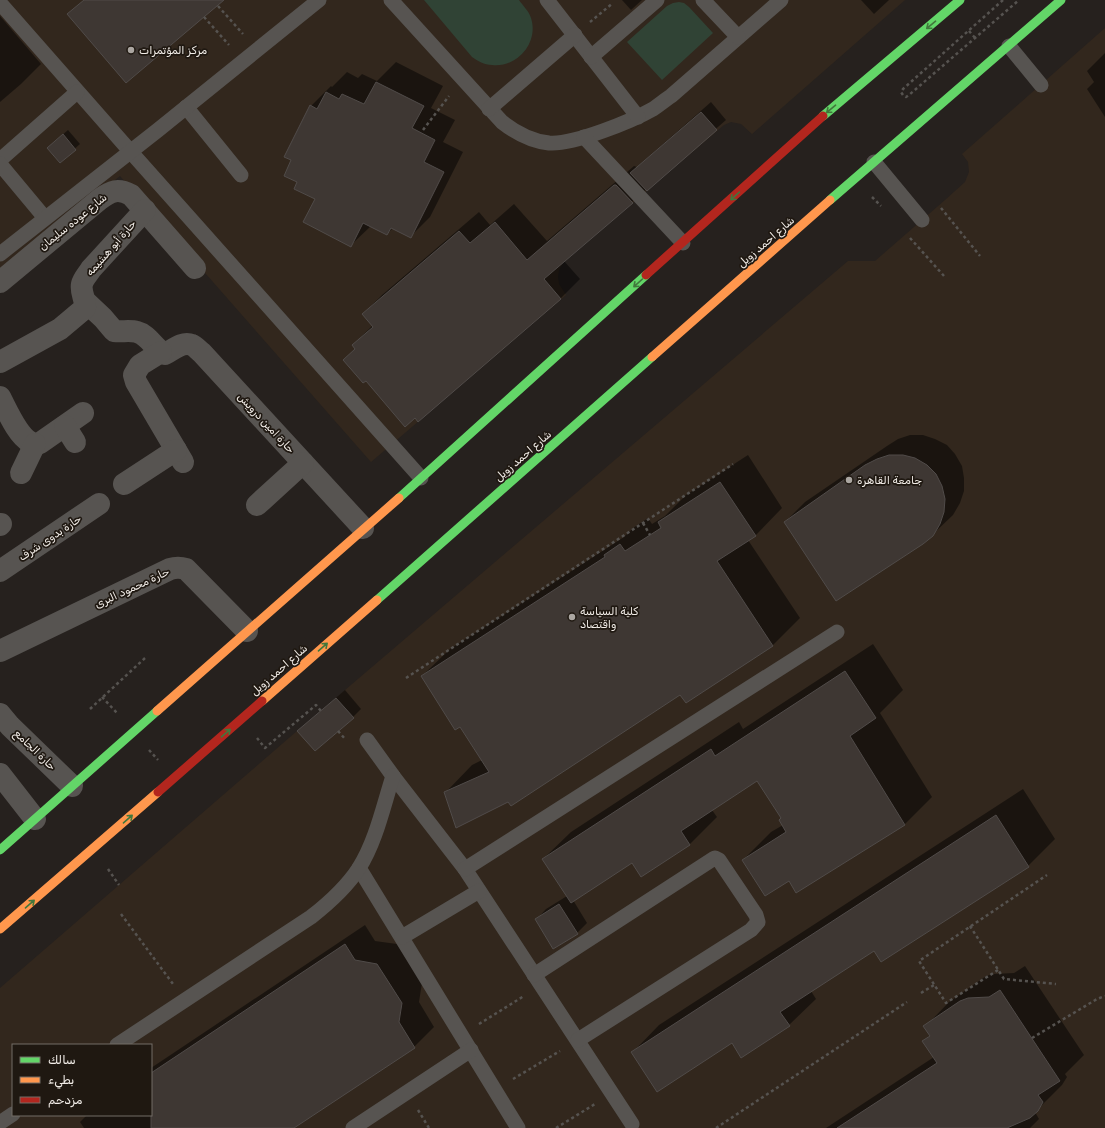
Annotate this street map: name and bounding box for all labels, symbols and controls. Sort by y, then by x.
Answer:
one-way arrow [925,21,936,30]
place label: مركز المؤتمرات [139,44,207,58]
marker: مركز المؤتمرات [126,45,136,55]
one-way arrow [826,104,836,113]
street label: شارع عوده سليمان [36,191,111,255]
one-way arrow [730,191,740,200]
street label: شارع احمد زويل [735,214,798,272]
street label: حارة أبو هشيمه [83,217,140,279]
one-way arrow [633,278,643,288]
street label: حارة امين درويش [234,390,297,457]
street label: شارع احمد زويل [492,428,555,486]
place label: جامعة القاهرة [857,474,922,487]
marker: جامعة القاهرة [844,475,854,485]
street label: حارة بدوى شرف [16,512,85,565]
street label: حارة محمود البرى [93,565,172,612]
place label: كلية السياسة واقتصاد [580,605,638,632]
marker: كلية السياسة واقتصاد [567,612,577,622]
street label: شارع احمد زويل [248,642,311,700]
one-way arrow [318,643,328,652]
street label: حارة الجامع [10,727,59,775]
one-way arrow [220,729,231,738]
one-way arrow [123,814,133,824]
one-way arrow [24,899,35,908]
legend [12,1044,152,1116]
text: سالك [48,1053,76,1067]
text: بطيء [48,1073,74,1089]
text: مزدحم [48,1093,83,1108]

